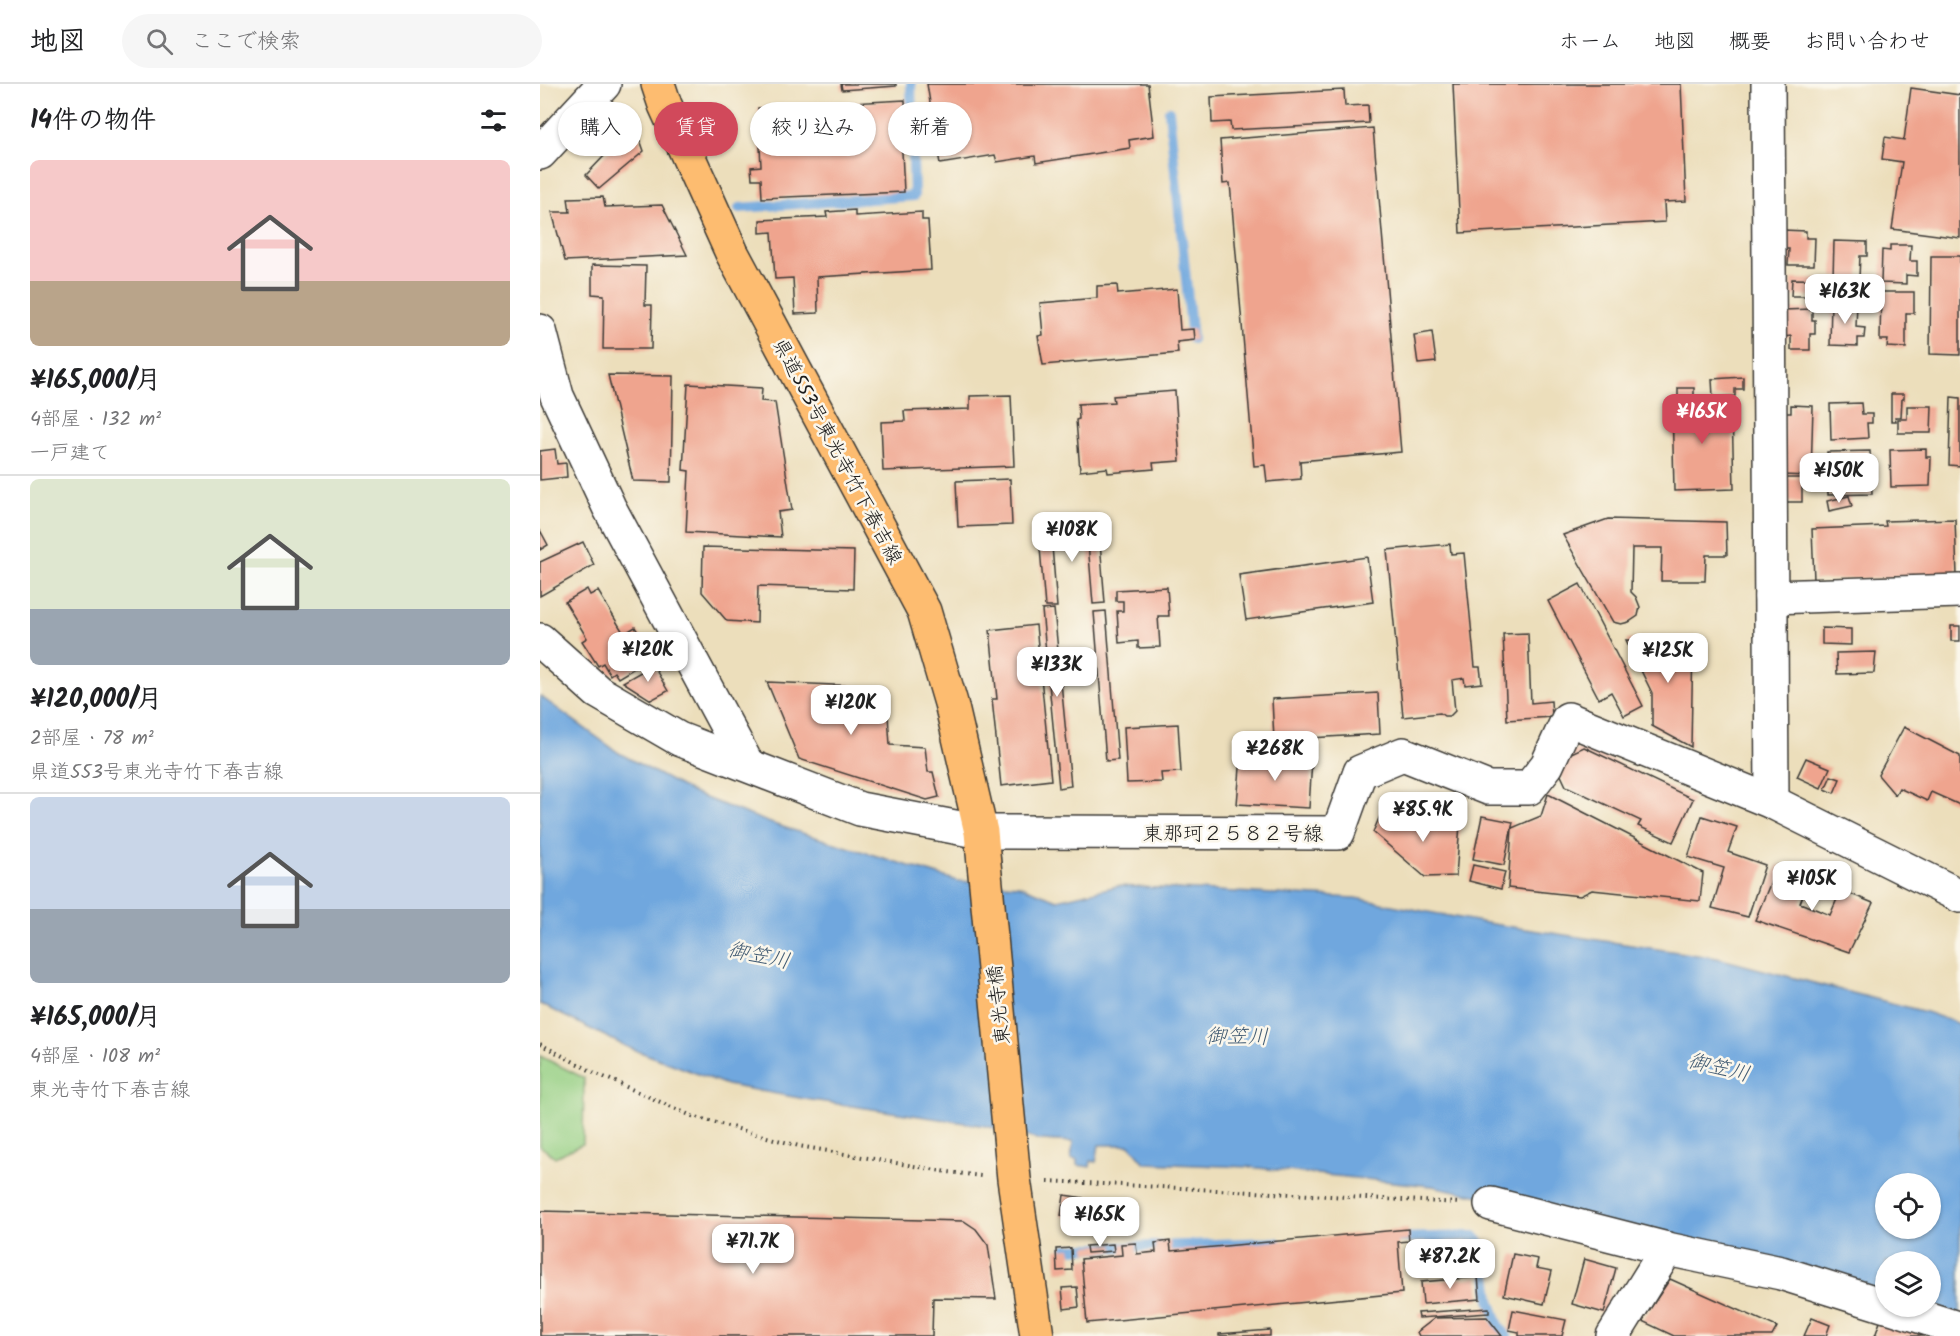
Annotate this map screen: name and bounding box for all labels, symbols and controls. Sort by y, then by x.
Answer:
search box [122,14,542,68]
text: 地図 [30,20,86,65]
icon: search [143,25,176,58]
text: ここで検索 [191,25,301,60]
text: ホーム [1559,26,1621,59]
text: 地図 [1654,26,1696,59]
text: 概要 [1729,26,1771,59]
text: お問い合わせ [1804,26,1930,59]
text: 14件の物件 [30,100,156,142]
chip: 購入 [558,102,642,156]
chip: 賃貸 [654,102,738,156]
chip: 絞り込み [750,102,876,156]
chip: 新着 [888,102,972,156]
icon: filters [477,104,510,137]
icon: home [216,199,324,307]
pin: ¥163K [1803,274,1887,325]
text: ¥163K [1819,277,1871,309]
street label: 県道553号東光寺竹下春吉線 [763,333,910,571]
text: ¥165,000/月 [30,360,161,402]
pin: ¥165K [1660,394,1744,445]
text: ¥165K [1676,397,1728,429]
text: 4部屋 · 132 m² [30,404,161,436]
text: 一戸建て [30,438,110,470]
pin: ¥150K [1797,453,1881,504]
text: ¥150K [1814,456,1864,488]
pin: ¥108K [1030,512,1114,563]
text: ¥108K [1046,515,1098,547]
icon: home [216,518,324,626]
pin: ¥120K [606,632,690,683]
pin: ¥125K [1626,633,1710,684]
text: ¥120K [622,635,674,667]
text: ¥125K [1642,636,1694,668]
pin: ¥133K [1015,647,1099,698]
text: ¥133K [1031,650,1083,682]
text: ¥120,000/月 [30,679,163,721]
pin: ¥120K [809,685,893,736]
text: ¥120K [825,688,877,720]
text: 2部屋 · 78 m² [30,723,154,755]
pin: ¥268K [1233,731,1317,782]
text: ¥268K [1246,734,1304,766]
text: 県道553号東光寺竹下春吉線 [30,757,283,789]
pin: ¥85.9K [1374,792,1472,843]
text: ¥85.9K [1392,795,1454,827]
street label: 東那珂２５８２号線 [1143,819,1323,851]
icon: home [216,836,324,944]
pin: ¥105K [1770,861,1854,912]
text: ¥105K [1787,864,1837,896]
water label: 御笠川 [724,934,793,979]
street label: 東光寺橋 [980,963,1020,1046]
text: ¥165,000/月 [30,997,161,1039]
water label: 御笠川 [1205,1020,1269,1055]
text: 4部屋 · 108 m² [30,1041,160,1073]
water label: 御笠川 [1684,1045,1753,1092]
text: 東光寺竹下春吉線 [30,1075,190,1107]
map controls [1875,1173,1941,1317]
button: locate [1875,1173,1941,1239]
pin: ¥165K [1058,1197,1142,1248]
text: ¥165K [1074,1200,1126,1232]
pin: ¥71.7K [704,1224,802,1275]
text: ¥71.7K [726,1227,780,1259]
pin: ¥87.2K [1401,1239,1499,1290]
text: ¥87.2K [1419,1242,1481,1274]
button: layers [1875,1251,1941,1317]

